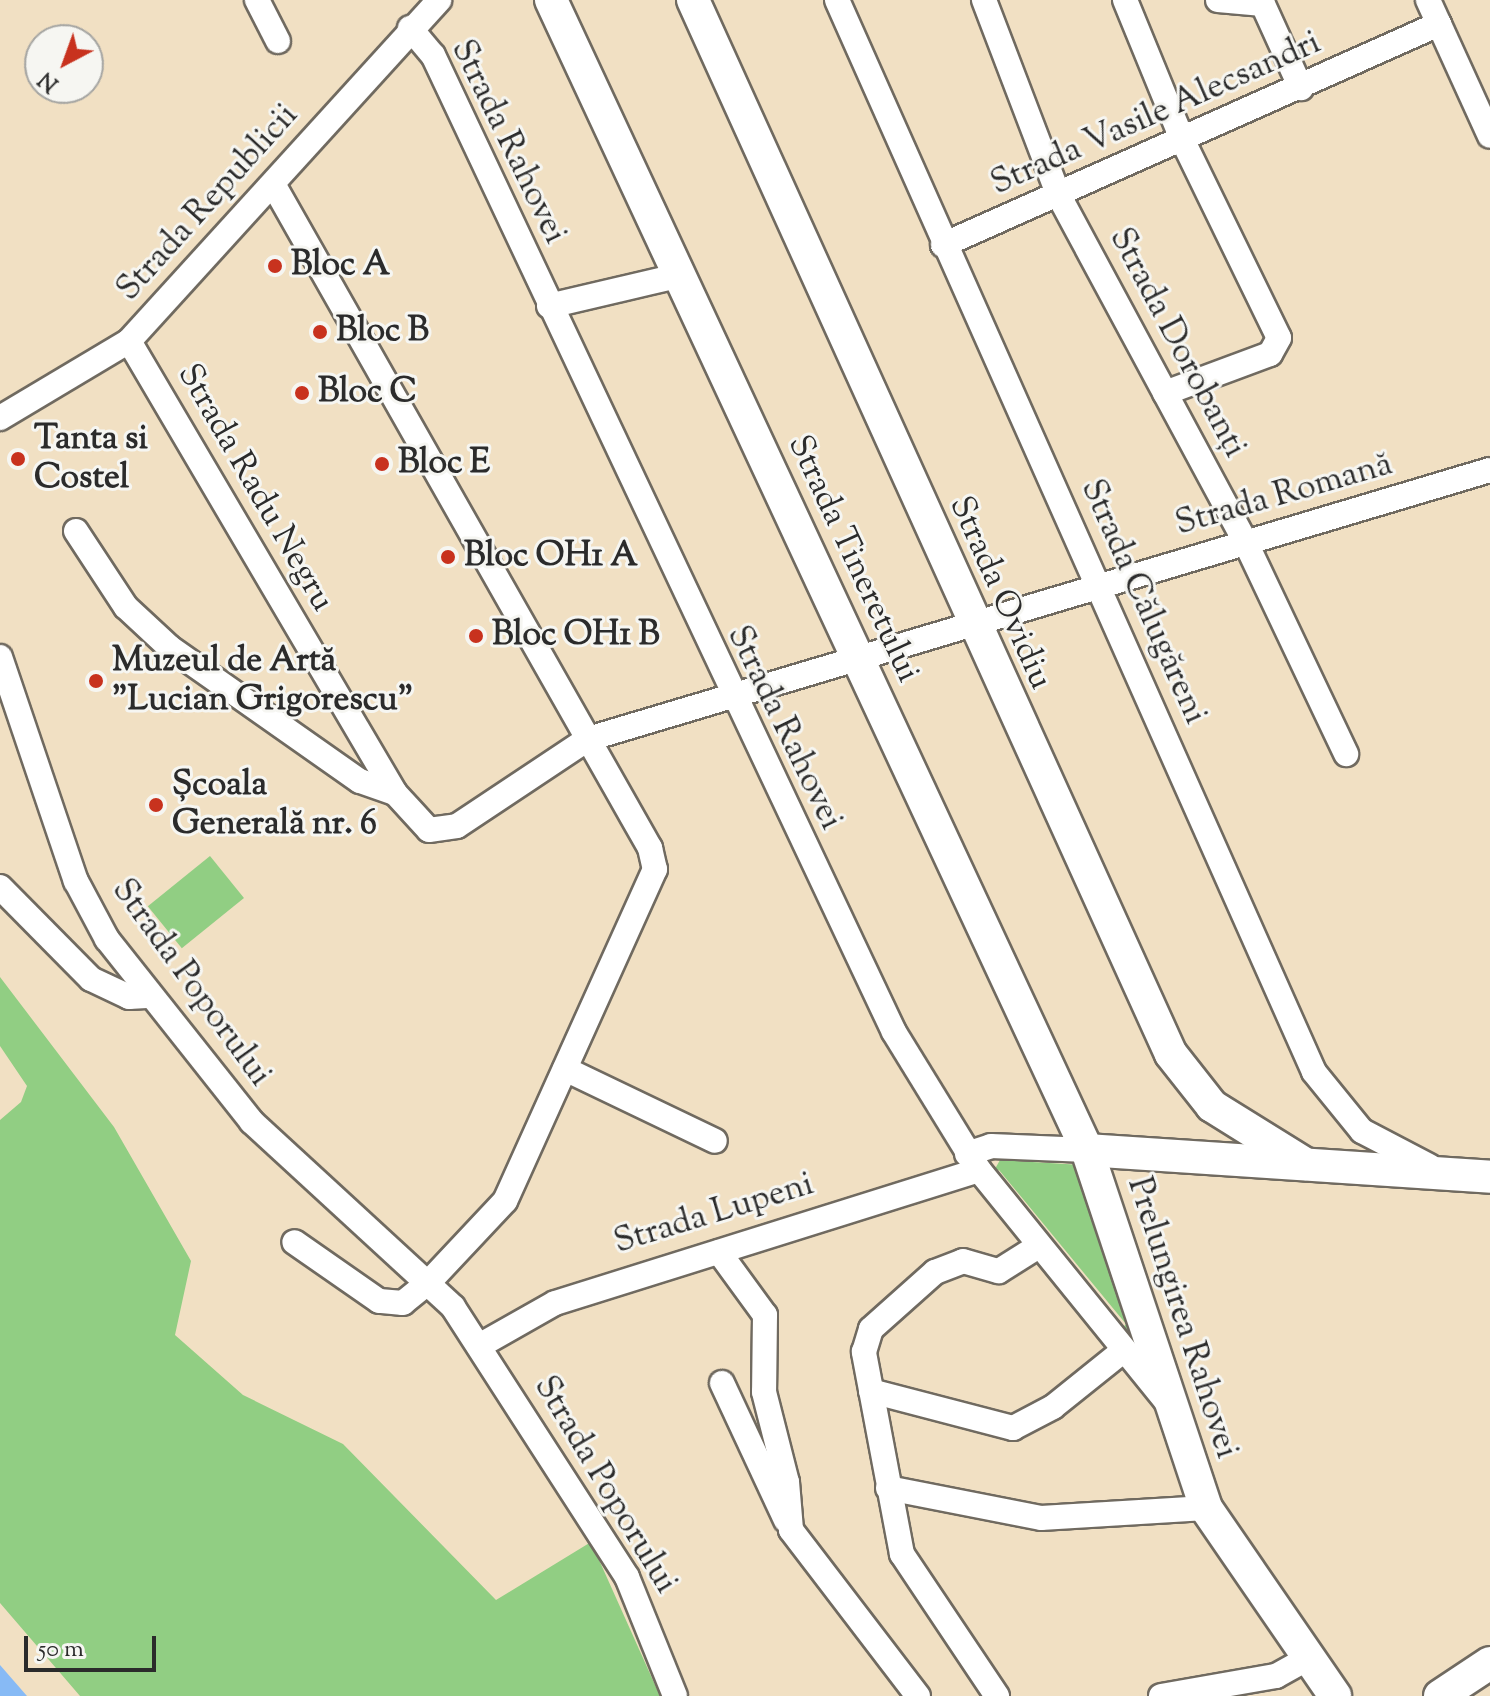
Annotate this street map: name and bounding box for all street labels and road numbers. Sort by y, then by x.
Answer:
street label: Strada Vasile Alecsandri [985,23,1327,205]
street label: Strada Rahovei [441,33,575,251]
street label: Strada Republicii [109,96,307,310]
street label: Strada Dorobanți [1099,221,1255,465]
street label: Strada Radu Negru [168,357,342,619]
street label: Strada Tineretului [778,429,928,689]
street label: Strada Romană [1171,445,1397,545]
street label: Strada Călugăreni [1071,473,1215,731]
street label: Strada Ovidiu [939,490,1061,696]
street label: Strada Rahovei [717,619,851,837]
street label: Strada Poporului [102,871,280,1095]
street label: Strada Lupeni [609,1164,819,1264]
street label: Prelungirea Rahovei [1117,1172,1247,1464]
street label: Strada Poporului [524,1369,686,1601]

